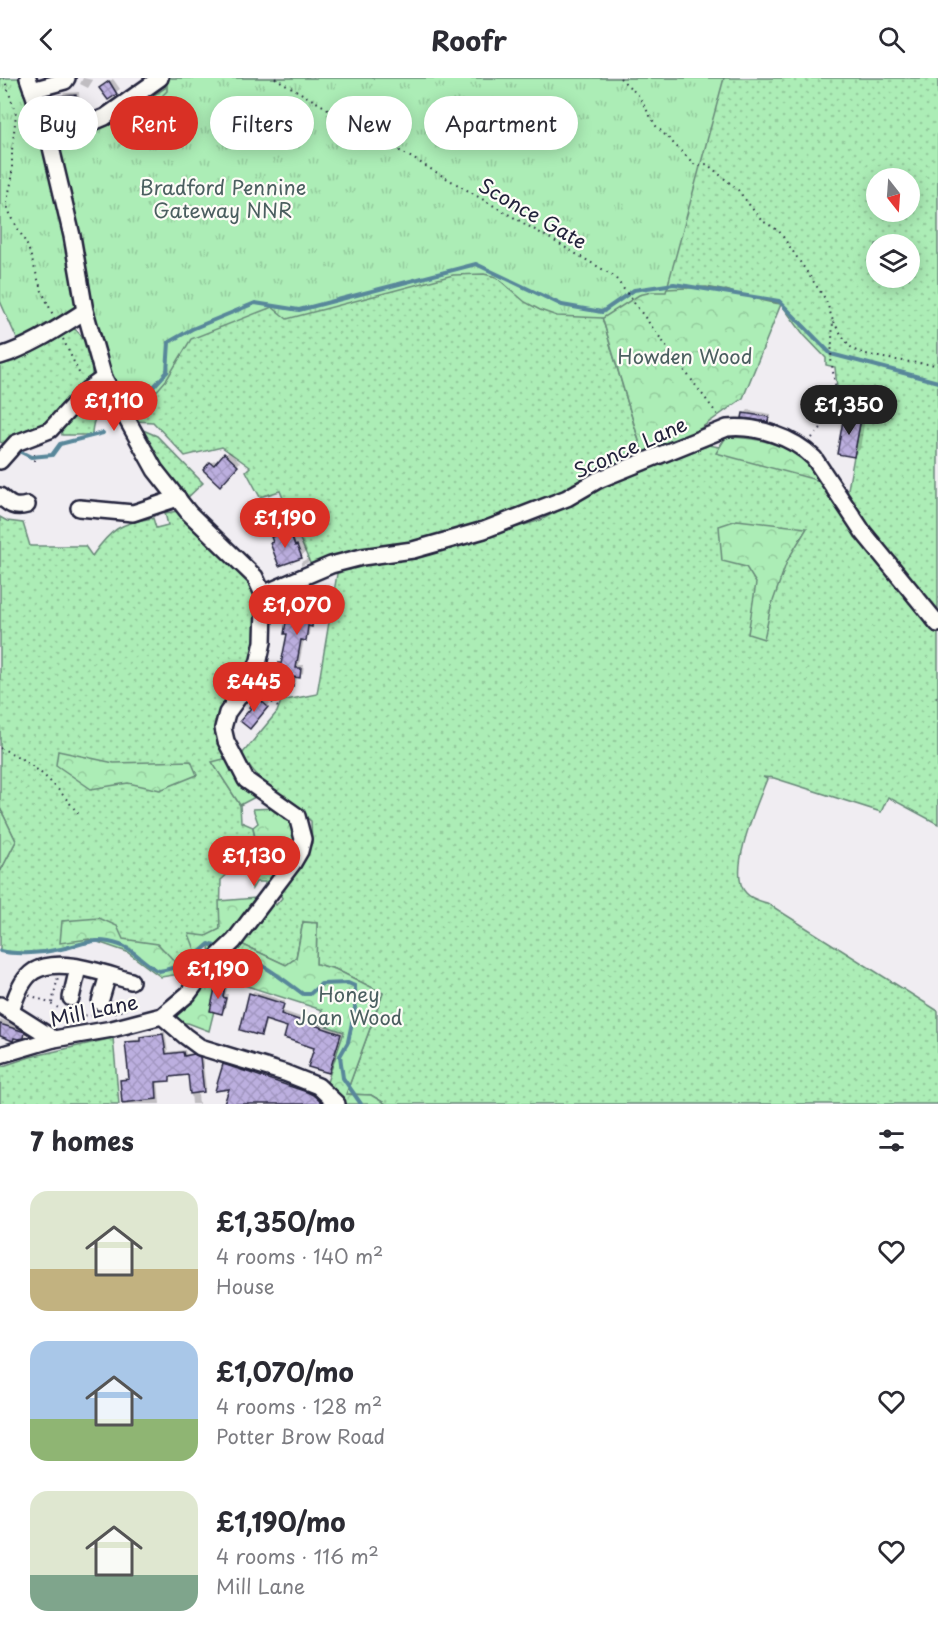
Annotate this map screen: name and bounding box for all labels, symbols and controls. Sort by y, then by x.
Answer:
text: Roofr [431,19,507,60]
icon: back [30,23,63,56]
icon: search [875,23,908,56]
chip: Buy [18,96,98,150]
chip: Rent [110,96,198,150]
chip: Filters [210,96,314,150]
chip: New [326,96,412,150]
chip: Apartment [424,96,578,150]
north arrow [866,168,920,222]
map controls [866,168,920,288]
street label: Sconce Gate [473,170,593,256]
park label: Bradford Pennine Gateway NNR [140,172,306,225]
button: layers [866,234,920,288]
park label: Howden Wood [618,341,752,371]
pin: £1,110 [65,381,163,432]
text: £1,110 [84,385,144,415]
pin: £1,350 [800,385,898,436]
text: £1,350 [814,389,884,419]
street label: Sconce Lane [568,409,692,485]
pin: £1,190 [236,498,334,549]
text: £1,190 [254,502,316,532]
pin: £1,070 [248,585,346,636]
text: £1,070 [263,589,331,619]
pin: £445 [218,662,290,713]
text: £445 [227,666,281,696]
pin: £1,130 [205,836,303,887]
text: £1,130 [222,840,286,870]
pin: £1,190 [169,949,267,1000]
text: £1,190 [187,953,249,983]
park label: Honey Joan Wood [295,979,403,1032]
street label: Mill Lane [47,986,141,1034]
text: 7 homes [30,1121,134,1160]
icon: filters [875,1124,908,1157]
text: £1,350/mo [216,1202,355,1241]
icon: home [78,1215,150,1287]
icon: heart [875,1235,908,1268]
text: 4 rooms · 140 m² [216,1241,383,1271]
text: House [216,1271,275,1301]
text: £1,070/mo [216,1352,354,1391]
icon: home [78,1365,150,1437]
icon: heart [875,1385,908,1418]
text: 4 rooms · 128 m² [216,1391,382,1421]
text: Potter Brow Road [216,1421,385,1451]
text: £1,190/mo [216,1502,346,1541]
icon: home [78,1515,150,1587]
icon: heart [875,1535,908,1568]
text: 4 rooms · 116 m² [216,1541,379,1571]
text: Mill Lane [216,1571,305,1601]

